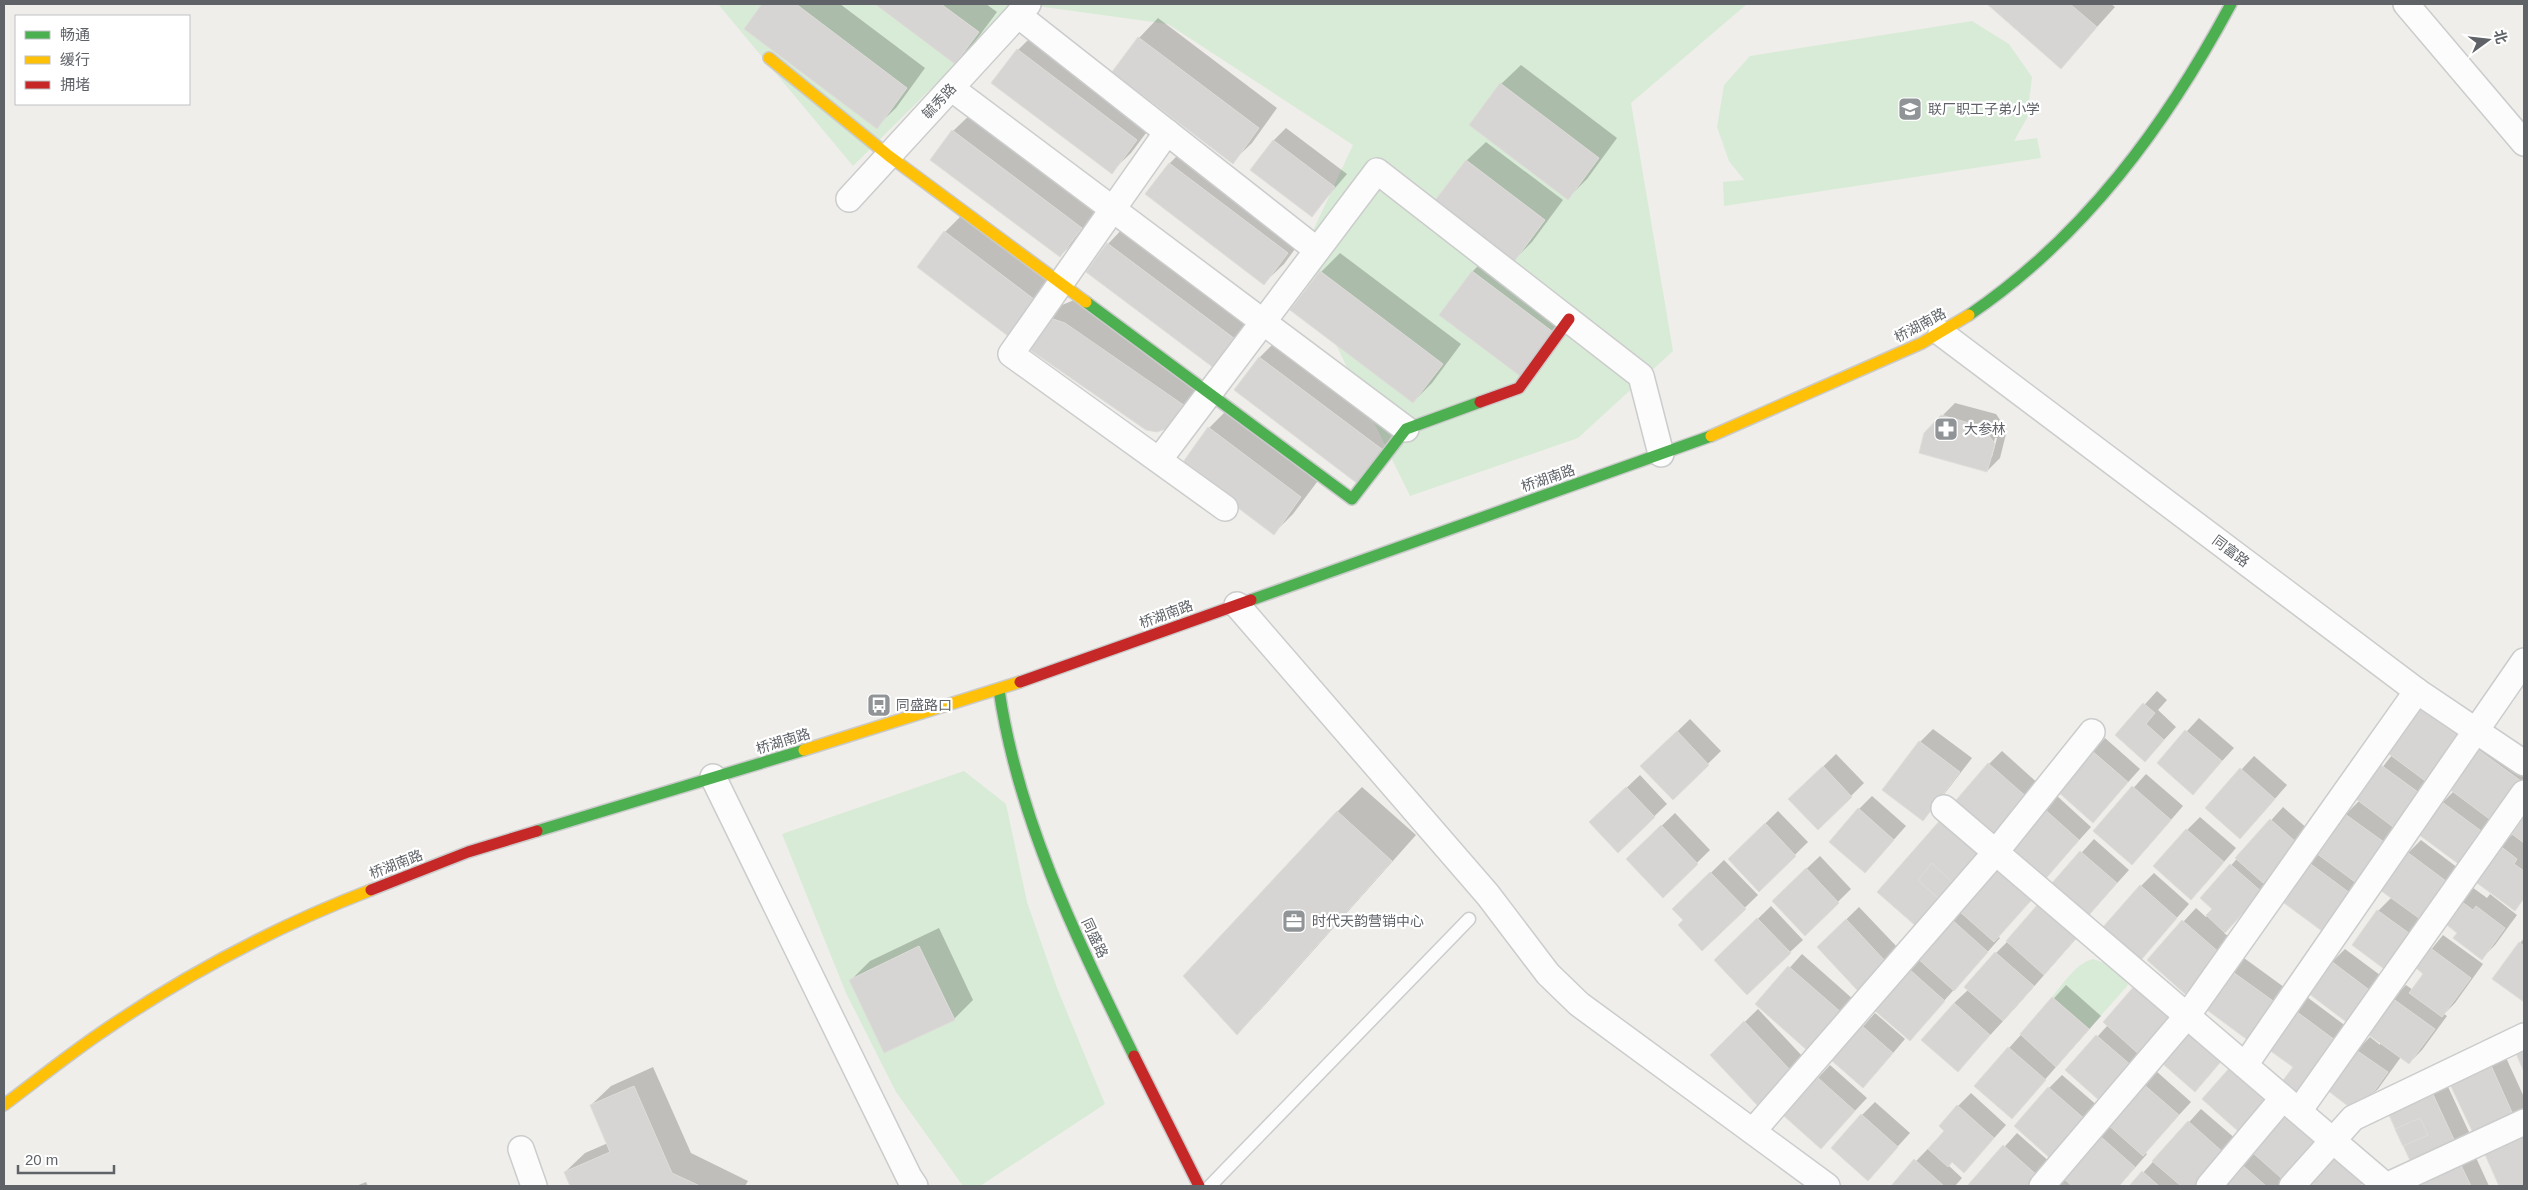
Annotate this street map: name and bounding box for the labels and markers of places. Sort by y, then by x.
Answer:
school or university icon: 联厂职工子弟小学 [1897,96,1923,122]
place label: 联厂职工子弟小学 [1928,101,2040,117]
pharmacy icon: 大参林 [1933,416,1959,442]
place label: 大参林 [1964,421,2006,437]
bus stop icon: 同盛路口 [866,692,892,718]
place label: 同盛路口 [896,697,952,713]
office icon: 时代天韵营销中心 [1281,908,1307,934]
place label: 时代天韵营销中心 [1312,913,1424,929]

